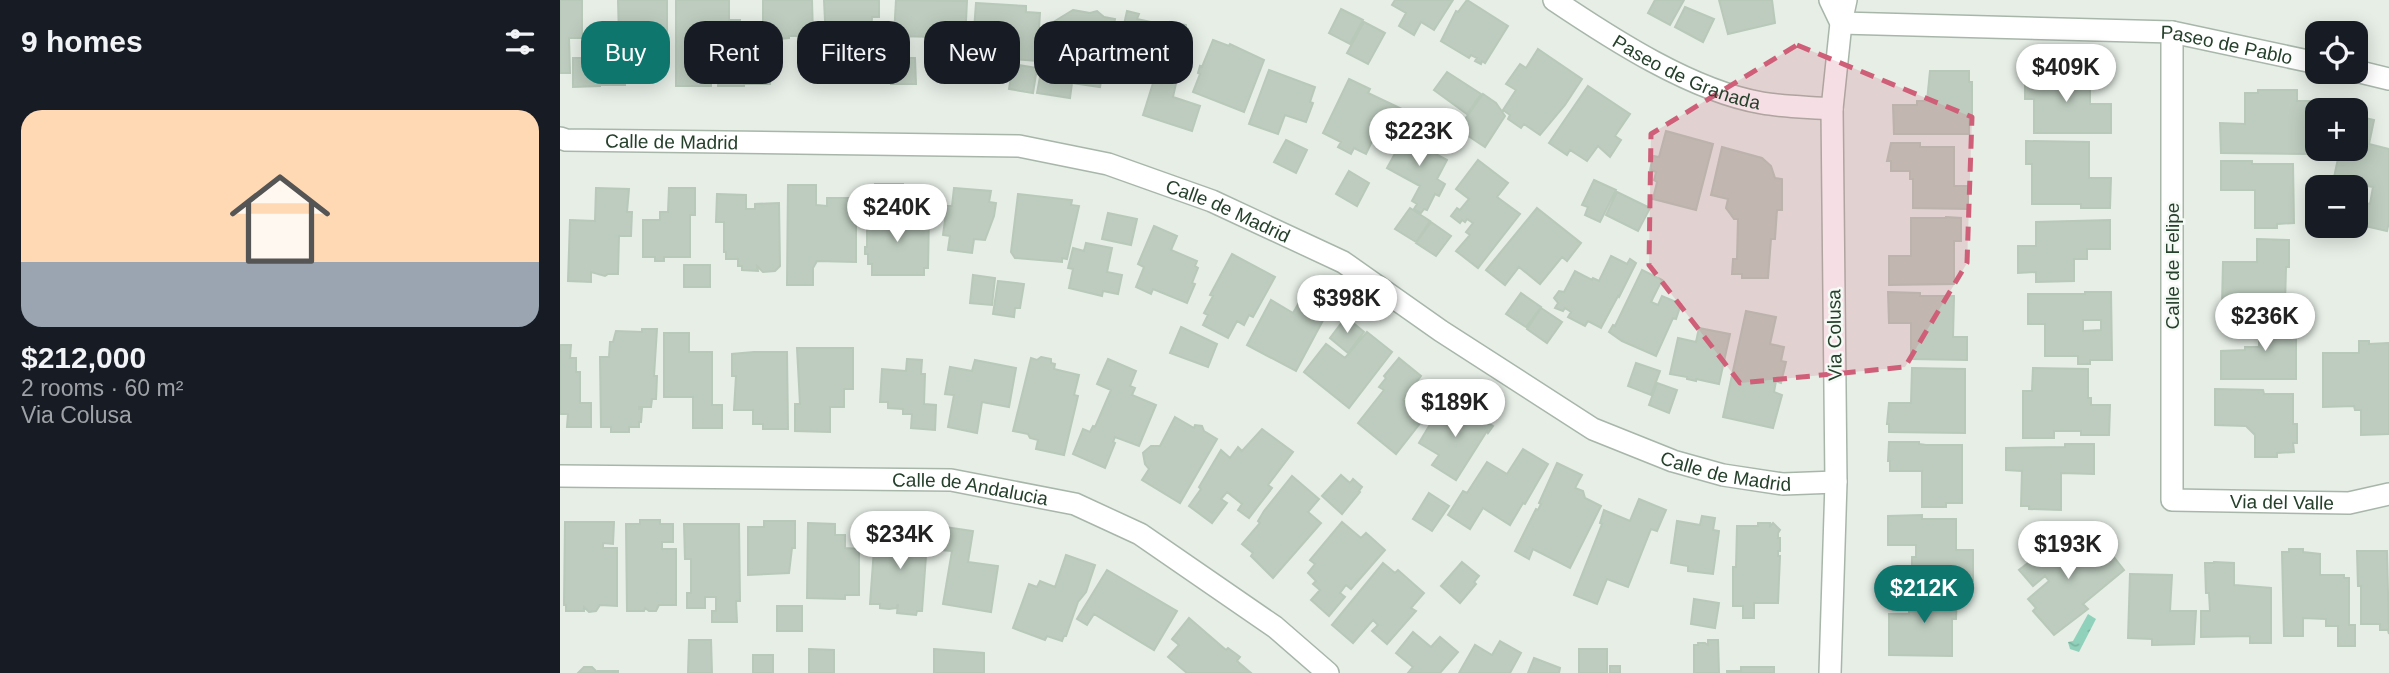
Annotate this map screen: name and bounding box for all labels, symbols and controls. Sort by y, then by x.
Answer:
chip: Buy [581,21,670,84]
chip: Rent [684,21,783,84]
chip: Filters [797,21,910,84]
chip: New [924,21,1020,84]
chip: Apartment [1034,21,1193,84]
map controls [2305,21,2368,238]
button: locate [2305,21,2368,84]
street label: Paseo de Pablo [2160,22,2294,68]
icon: filters [501,23,539,61]
text: 9 homes [21,25,143,58]
street label: Paseo de Granada [1609,31,1763,114]
pin: $409K [2017,44,2115,104]
text: $409K [2032,54,2100,80]
button: + [2305,98,2368,161]
pin: $223K [1370,108,1468,168]
text: $223K [1385,118,1453,144]
street label: Calle de Madrid [605,131,738,153]
icon: home [217,156,343,282]
street label: Calle de Madrid [1163,175,1293,247]
button: − [2305,175,2368,238]
pin: $240K [848,184,946,244]
text: $240K [863,194,931,220]
street label: Calle de Felipe [2162,203,2183,329]
pin: $398K [1298,276,1396,335]
text: $398K [1313,285,1381,311]
street label: Via Colusa [1823,289,1846,381]
pin: $236K [2216,294,2314,353]
text: $236K [2231,303,2299,329]
text: $212,000 [21,341,146,374]
text: 2 rooms · 60 m² [21,375,183,401]
pin: $189K [1406,380,1504,439]
text: $189K [1421,389,1489,415]
text: Via Colusa [21,402,132,428]
street label: Calle de Madrid [1657,447,1791,495]
street label: Calle de Andalucia [892,469,1050,510]
street label: Via del Valle [2230,491,2334,514]
pin: $234K [851,512,949,571]
text: $234K [866,521,934,547]
pin: $193K [2019,522,2117,581]
text: $193K [2034,531,2102,557]
pin: $212K [1875,566,1973,625]
text: $212K [1890,575,1958,601]

